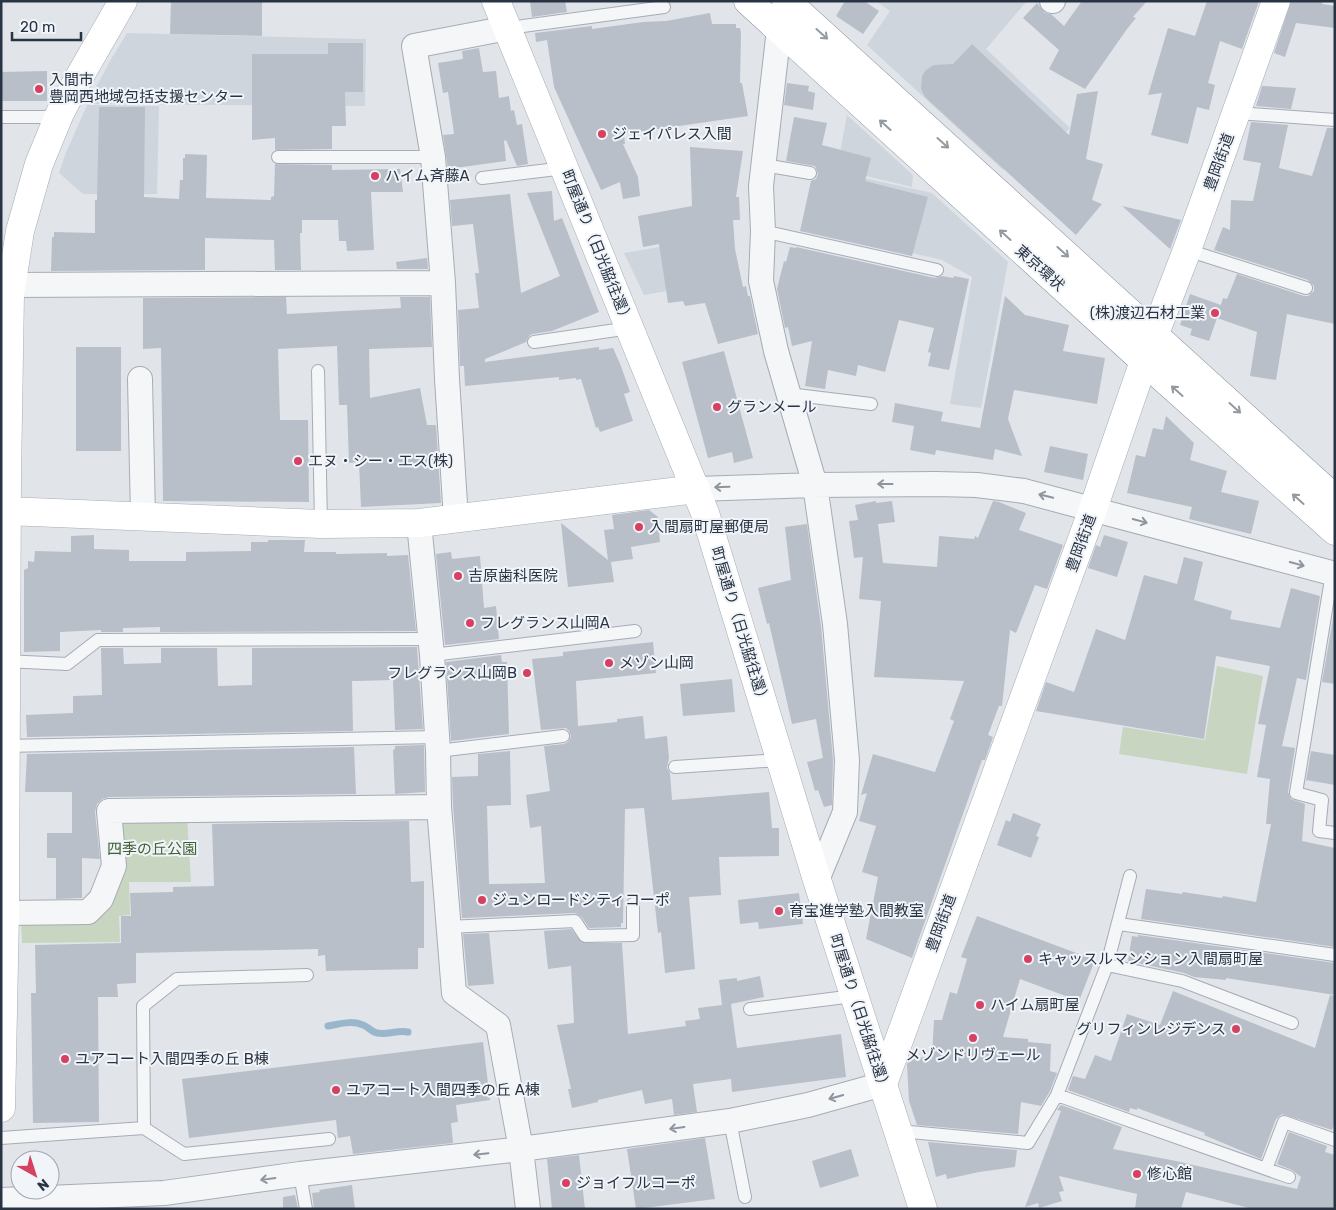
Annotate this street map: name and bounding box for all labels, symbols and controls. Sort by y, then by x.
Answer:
scale bar [12,10,81,42]
text: 20 m [20,18,55,36]
one-way arrow [816,28,829,40]
place label: 入間市 豊岡西地域包括支援センター [49,71,244,106]
marker: 入間市 豊岡西地域包括支援センター [33,83,45,95]
one-way arrow [878,119,891,131]
place label: ジェイパレス入間 [612,125,732,143]
marker: ジェイパレス入間 [596,128,608,140]
street label: 豊岡街道 [1200,131,1238,193]
one-way arrow [936,137,949,149]
place label: ハイム斉藤A [385,167,469,185]
street label: 町屋通り（日光脇往還） [558,167,636,327]
marker: ハイム斉藤A [369,170,381,182]
one-way arrow [998,229,1011,241]
street label: 東京環状 [1012,241,1068,295]
one-way arrow [1057,246,1070,258]
place label: (株)渡辺石材工業 [1090,304,1205,322]
marker: (株)渡辺石材工業 [1209,307,1221,319]
one-way arrow [1170,385,1183,397]
place label: グランメール [727,398,817,416]
marker: グランメール [711,401,723,413]
one-way arrow [1229,402,1242,414]
place label: エヌ・シー・エス(株) [308,452,453,470]
marker: エヌ・シー・エス(株) [292,455,304,467]
one-way arrow [877,480,893,489]
one-way arrow [714,483,730,492]
one-way arrow [1038,491,1054,501]
one-way arrow [1292,493,1305,505]
street label: 豊岡街道 [1062,512,1100,574]
one-way arrow [1132,517,1148,527]
place label: 入間扇町屋郵便局 [649,518,769,536]
marker: 入間扇町屋郵便局 [633,521,645,533]
street label: 町屋通り（日光脇往還） [707,544,773,708]
one-way arrow [1289,560,1305,569]
place label: 吉原歯科医院 [468,567,558,585]
marker: 吉原歯科医院 [452,570,464,582]
place label: フレグランス山岡A [480,614,610,632]
marker: フレグランス山岡A [464,617,476,629]
place label: メゾン山岡 [619,654,694,672]
marker: メゾン山岡 [603,657,615,669]
place label: フレグランス山岡B [387,664,517,682]
marker: フレグランス山岡B [521,667,533,679]
park label: 四季の丘公園 [107,840,197,858]
place label: ジュンロードシティコーポ [492,891,670,909]
street label: 豊岡街道 [922,892,960,954]
marker: ジュンロードシティコーポ [476,894,488,906]
place label: 育宝進学塾入間教室 [789,902,924,920]
marker: 育宝進学塾入間教室 [773,905,785,917]
street label: 町屋通り（日光脇往還） [826,932,894,1094]
place label: キャッスルマンション入間扇町屋 [1038,950,1263,968]
marker: キャッスルマンション入間扇町屋 [1022,953,1034,965]
place label: ハイム扇町屋 [990,996,1079,1014]
marker: ハイム扇町屋 [974,999,986,1011]
place label: グリフィンレジデンス [1077,1020,1226,1038]
marker: グリフィンレジデンス [1230,1023,1242,1035]
marker: メゾンドリヴェール [967,1032,979,1044]
place label: メゾンドリヴェール [905,1046,1041,1064]
place label: ユアコート入間四季の丘 B棟 [75,1050,269,1068]
marker: ユアコート入間四季の丘 B棟 [59,1053,71,1065]
place label: ユアコート入間四季の丘 A棟 [346,1081,540,1099]
marker: ユアコート入間四季の丘 A棟 [330,1084,342,1096]
one-way arrow [829,1093,845,1103]
one-way arrow [669,1124,685,1134]
one-way arrow [474,1149,490,1159]
north arrow [10,1150,60,1200]
place label: 修心館 [1147,1165,1192,1183]
marker: 修心館 [1131,1168,1143,1180]
one-way arrow [260,1174,276,1184]
place label: ジョイフルコーポ [576,1174,696,1192]
text: N [34,1175,52,1194]
marker: ジョイフルコーポ [560,1177,572,1189]

